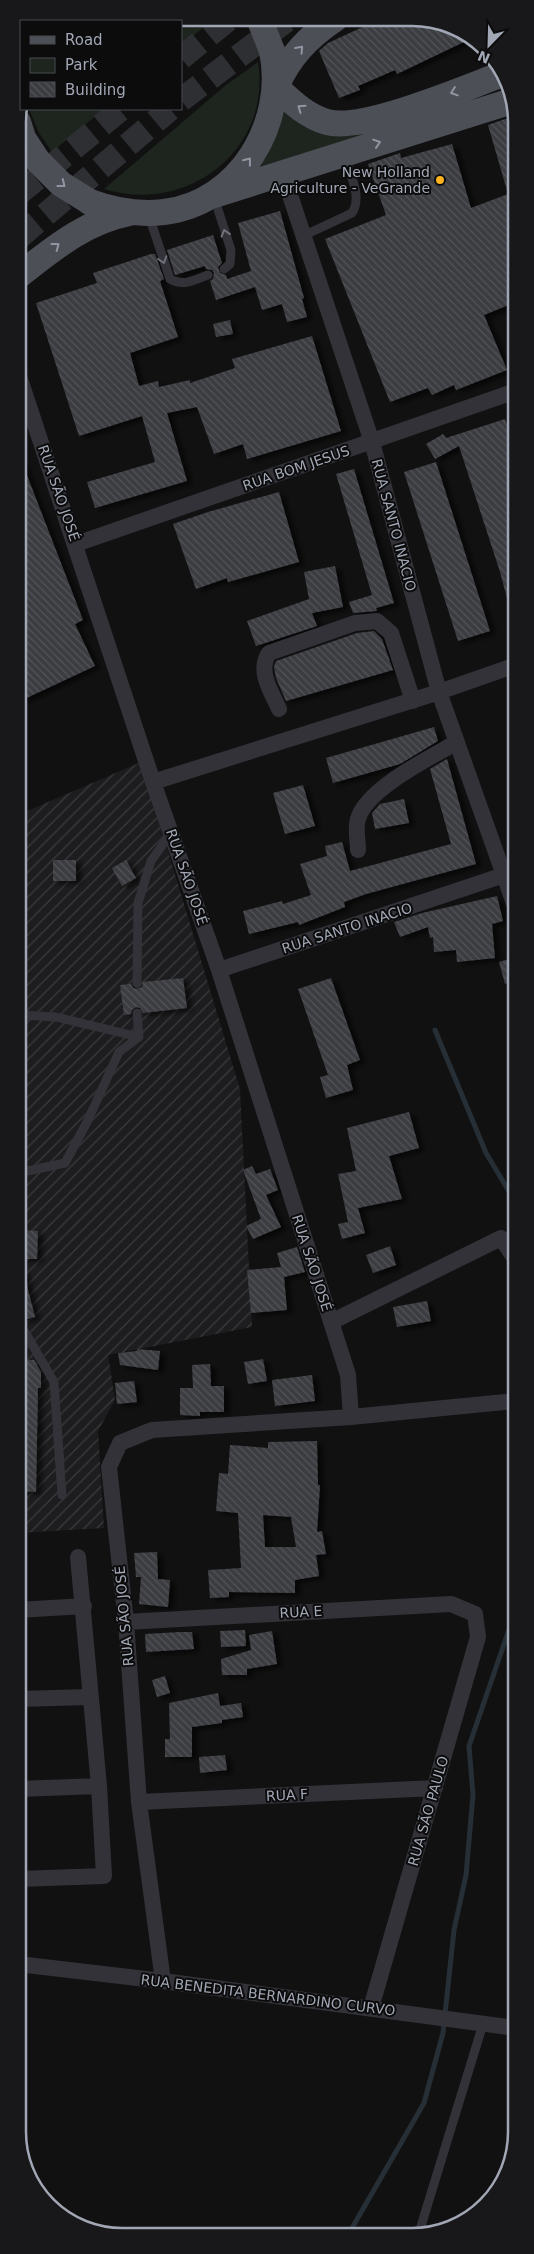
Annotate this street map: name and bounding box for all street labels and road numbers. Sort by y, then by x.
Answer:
street label: RUA BOM JESUS [240,442,352,494]
street label: RUA SÃO JOSÉ [35,443,83,543]
street label: RUA SANTO INACIO [369,457,419,593]
street label: RUA SÃO JOSÉ [163,827,211,927]
street label: RUA SANTO INACIO [280,899,414,957]
street label: RUA SÃO JOSÉ [289,1213,335,1313]
street label: RUA SÃO JOSÉ [112,1565,136,1667]
street label: RUA E [279,1603,323,1621]
street label: RUA SÃO PAULO [405,1754,451,1868]
street label: RUA F [266,1786,308,1804]
street label: RUA BENEDITA BERNARDINO CURVO [140,1971,396,2019]

